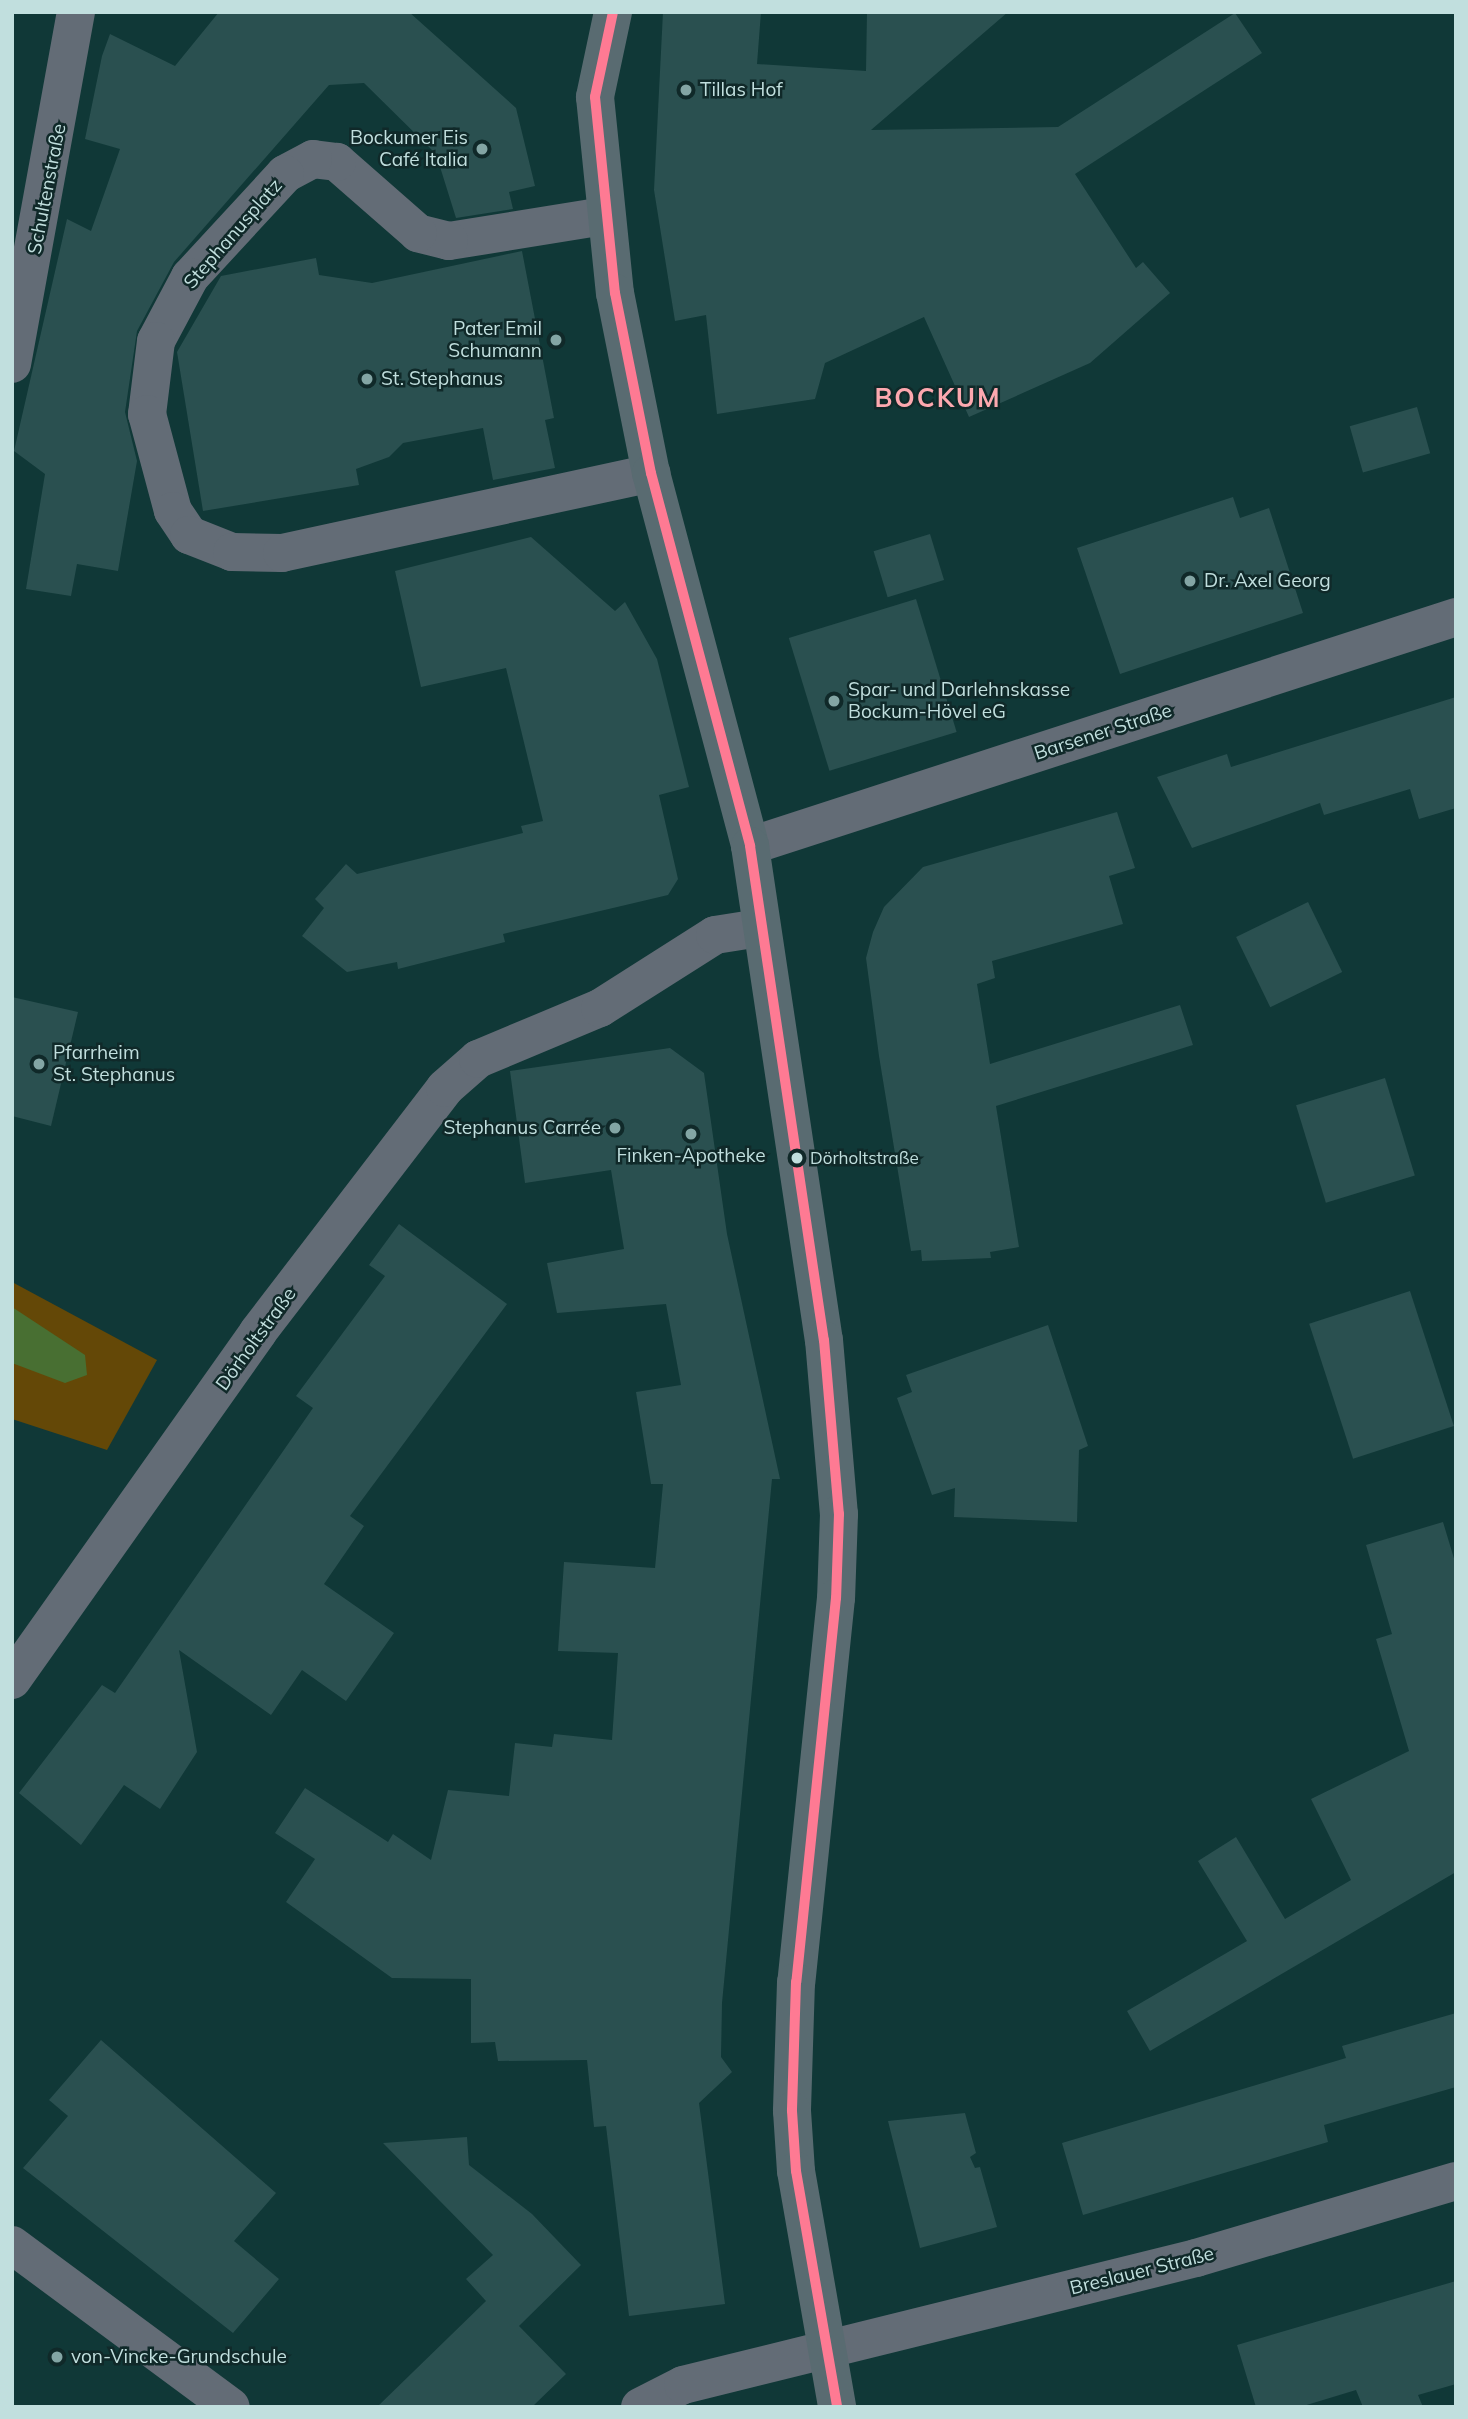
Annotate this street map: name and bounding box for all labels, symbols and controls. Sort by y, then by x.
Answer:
place label: Tillas Hof [700,79,783,101]
marker: Tillas Hof [678,82,694,98]
street label: Schultenstraße [23,122,71,256]
place label: Bockumer Eis Café Italia [350,127,468,171]
marker: Bockumer Eis Café Italia [474,141,490,157]
street label: Stephanusplatz [179,174,287,294]
place label: Pater Emil Schumann [448,318,542,362]
marker: Pater Emil Schumann [548,332,564,348]
place label: St. Stephanus [381,368,503,390]
marker: St. Stephanus [359,371,375,387]
district label: BOCKUM [875,382,1001,414]
place label: Dr. Axel Georg [1204,570,1331,592]
marker: Dr. Axel Georg [1182,573,1198,589]
place label: Spar- und Darlehnskasse Bockum-Hövel eG [848,679,1070,723]
marker: Spar- und Darlehnskasse Bockum-Hövel eG [826,693,842,709]
street label: Barsener Straße [1031,699,1175,765]
place label: Pfarrheim St. Stephanus [53,1042,175,1086]
marker: Pfarrheim St. Stephanus [31,1056,47,1072]
place label: Stephanus Carrée [443,1117,601,1139]
marker: Stephanus Carrée [607,1120,623,1136]
marker: Finken-Apotheke [683,1126,699,1142]
place label: Finken-Apotheke [616,1145,766,1167]
place label: Dörholtstraße [810,1148,919,1168]
marker: Dörholtstraße [790,1151,804,1165]
street label: Dörholtstraße [211,1283,301,1395]
street label: Breslauer Straße [1068,2242,1216,2300]
place label: von-Vincke-Grundschule [71,2346,287,2368]
marker: von-Vincke-Grundschule [49,2349,65,2365]

